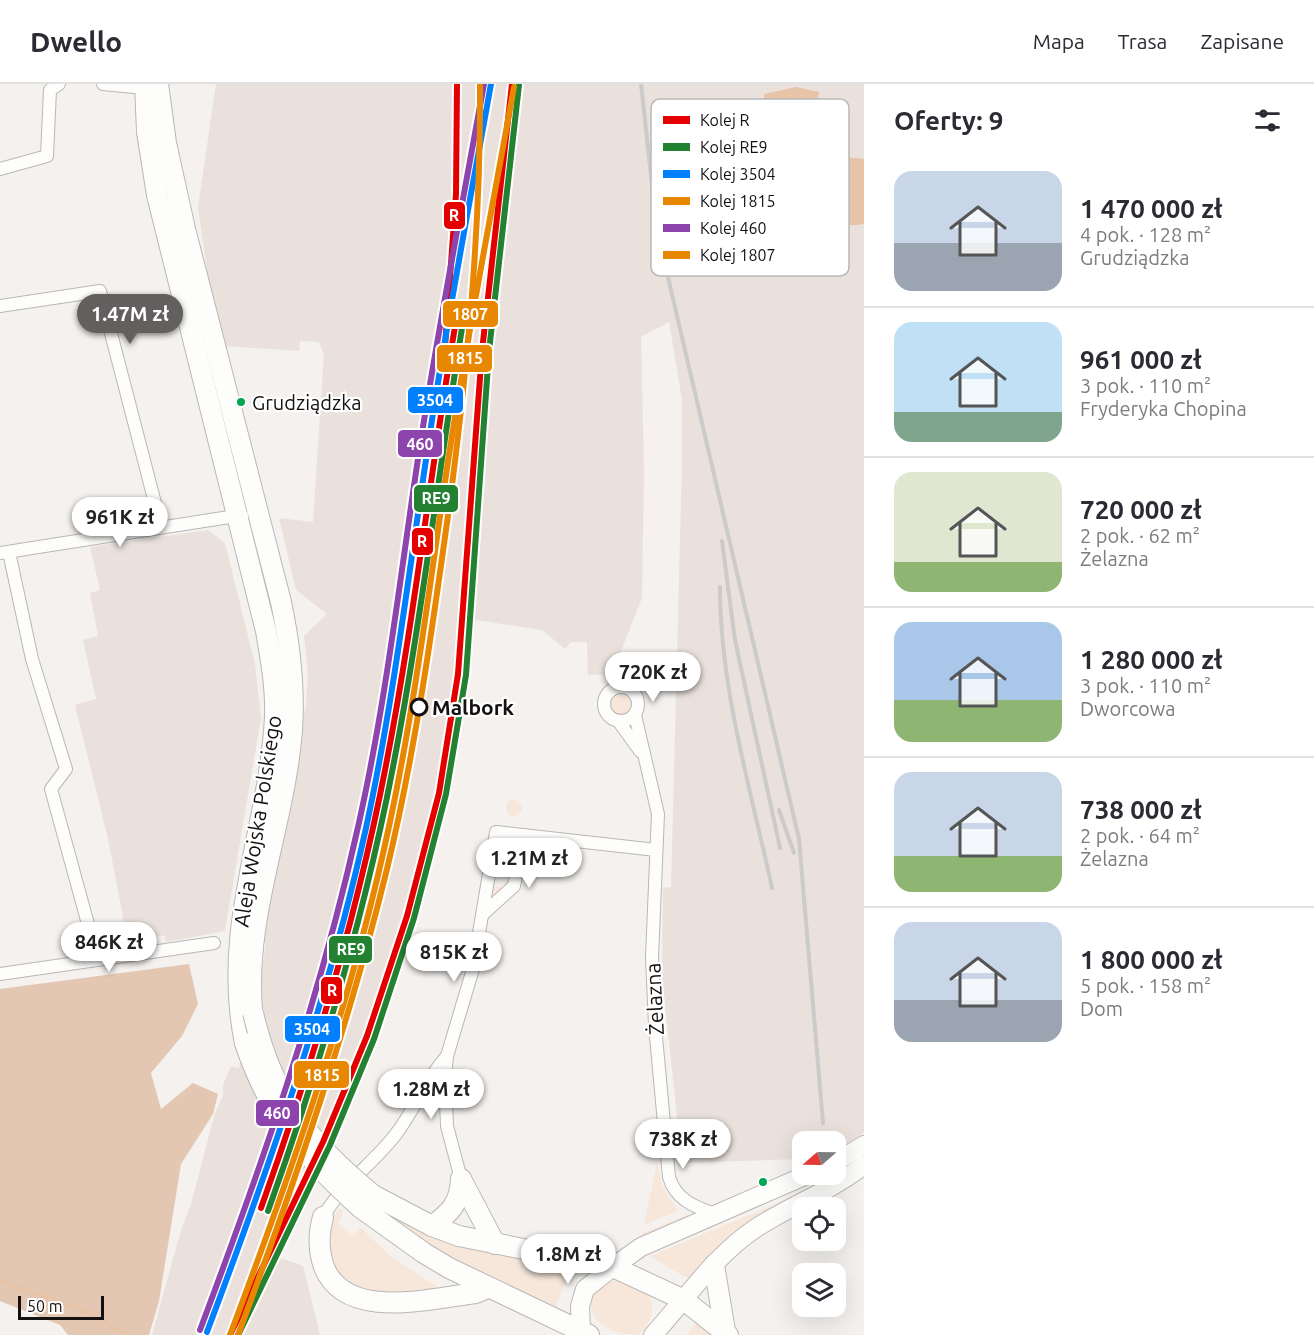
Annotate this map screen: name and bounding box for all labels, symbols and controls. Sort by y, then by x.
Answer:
text: Dwello [30,26,122,57]
text: Mapa [1033,29,1085,53]
text: Trasa [1118,29,1167,53]
text: Zapisane [1200,29,1284,53]
legend [651,99,849,276]
icon: filters [1251,104,1284,137]
text: Oferty: 9 [894,106,1003,135]
text: Kolej R [700,111,749,129]
text: Kolej RE9 [700,138,767,156]
text: Kolej 3504 [700,165,776,183]
text: Kolej 1815 [700,192,776,210]
text: 1 470 000 zł [1080,194,1223,223]
icon: home [942,195,1014,267]
line badge: R [443,201,466,230]
text: R [449,206,460,224]
text: Kolej 460 [700,219,767,237]
text: 4 pok. · 128 m² [1080,223,1211,246]
text: Kolej 1807 [700,246,776,264]
text: Grudziądzka [1080,246,1190,269]
pin: 1.47M zł [68,294,192,345]
line badge: 1807 [442,300,499,328]
text: 1.47M zł [91,302,169,325]
text: 1807 [452,305,488,323]
line badge: 1815 [436,344,493,373]
text: 961 000 zł [1080,345,1202,374]
icon: home [942,346,1014,418]
text: 1815 [447,349,483,367]
text: 3 pok. · 110 m² [1080,374,1211,397]
line badge: 3504 [407,386,464,414]
place label: Grudziądzka [252,391,362,414]
text: 3504 [417,391,453,409]
marker: Grudziądzka [235,396,247,408]
text: Fryderyka Chopina [1080,397,1247,420]
line badge: 460 [397,429,443,458]
text: 460 [406,435,434,453]
line badge: RE9 [413,484,459,513]
text: RE9 [421,489,451,507]
text: 720 000 zł [1080,495,1202,524]
icon: home [942,496,1014,568]
pin: 961K zł [65,497,175,548]
text: 961K zł [86,505,154,528]
text: 2 pok. · 62 m² [1080,524,1200,547]
line badge: R [411,527,434,556]
text: R [417,532,428,550]
text: Żelazna [1080,547,1149,570]
text: 1 280 000 zł [1080,645,1223,674]
icon: home [942,646,1014,718]
pin: 720K zł [598,652,708,703]
text: 720K zł [619,660,687,683]
text: 3 pok. · 110 m² [1080,674,1211,697]
place label: Malbork [432,695,514,719]
text: Dworcowa [1080,697,1176,720]
marker: Malbork [410,698,428,716]
street label: Aleja Wojska Polskiego [228,713,286,929]
text: 738 000 zł [1080,795,1202,824]
icon: home [942,796,1014,868]
text: 2 pok. · 64 m² [1080,824,1200,847]
pin: 1.21M zł [467,838,591,889]
text: 1.21M zł [490,846,568,869]
text: Żelazna [1080,847,1149,870]
pin: 846K zł [54,922,164,973]
text: 846K zł [75,930,143,953]
pin: 815K zł [399,932,509,983]
line badge: RE9 [328,935,373,964]
text: RE9 [336,940,366,958]
text: 815K zł [420,940,488,963]
text: 1 800 000 zł [1080,945,1223,974]
icon: home [942,946,1014,1018]
street label: Żelazna [640,962,668,1036]
text: 5 pok. · 158 m² [1080,974,1211,997]
line badge: R [320,976,343,1005]
text: R [327,981,338,999]
text: Dom [1080,997,1123,1020]
line badge: 3504 [284,1015,341,1043]
text: 3504 [294,1020,330,1038]
line badge: 1815 [293,1060,350,1089]
text: 1815 [304,1066,340,1084]
pin: 1.28M zł [369,1069,493,1120]
text: 1.28M zł [392,1077,470,1100]
line badge: 460 [255,1099,300,1127]
text: 460 [263,1104,291,1122]
pin: 738K zł [628,1119,738,1170]
text: 738K zł [649,1127,717,1150]
north arrow [792,1131,846,1185]
map controls [792,1131,846,1317]
unlabelled marker [757,1176,769,1188]
button: locate [792,1197,846,1251]
pin: 1.8M zł [513,1234,623,1285]
text: 1.8M zł [535,1242,601,1265]
button: layers [792,1263,846,1317]
scale bar [18,1293,104,1320]
text: 50 m [27,1297,63,1315]

